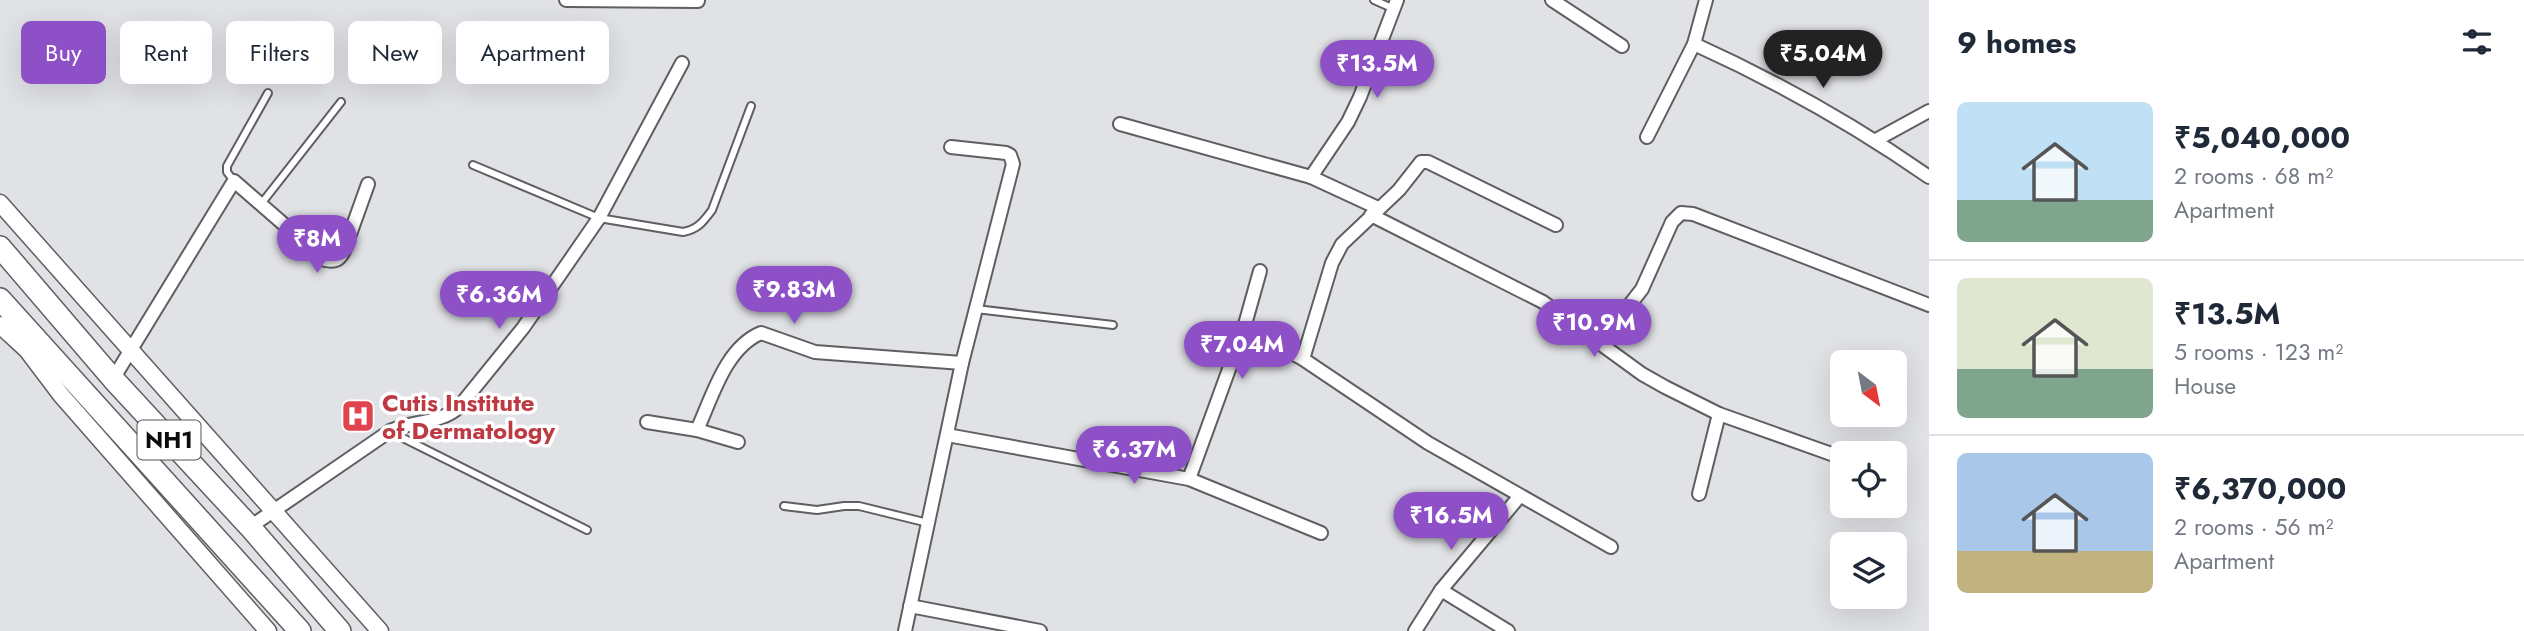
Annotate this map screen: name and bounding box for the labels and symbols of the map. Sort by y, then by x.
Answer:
pin: ₹5.04M [1766,31,1880,90]
pin: ₹13.5M [1320,41,1434,100]
pin: ₹8M [283,216,351,275]
pin: ₹9.83M [737,266,851,326]
pin: ₹6.36M [442,272,556,331]
pin: ₹10.9M [1537,300,1651,359]
pin: ₹7.04M [1185,322,1299,381]
north arrow [1830,350,1908,427]
place label: Cutis Institute of Dermatology [382,385,556,448]
hospital icon: Cutis Institute of Dermatology [339,397,377,435]
road number: NH1 [138,420,200,460]
pin: ₹6.37M [1077,426,1191,486]
pin: ₹16.5M [1394,492,1508,552]

